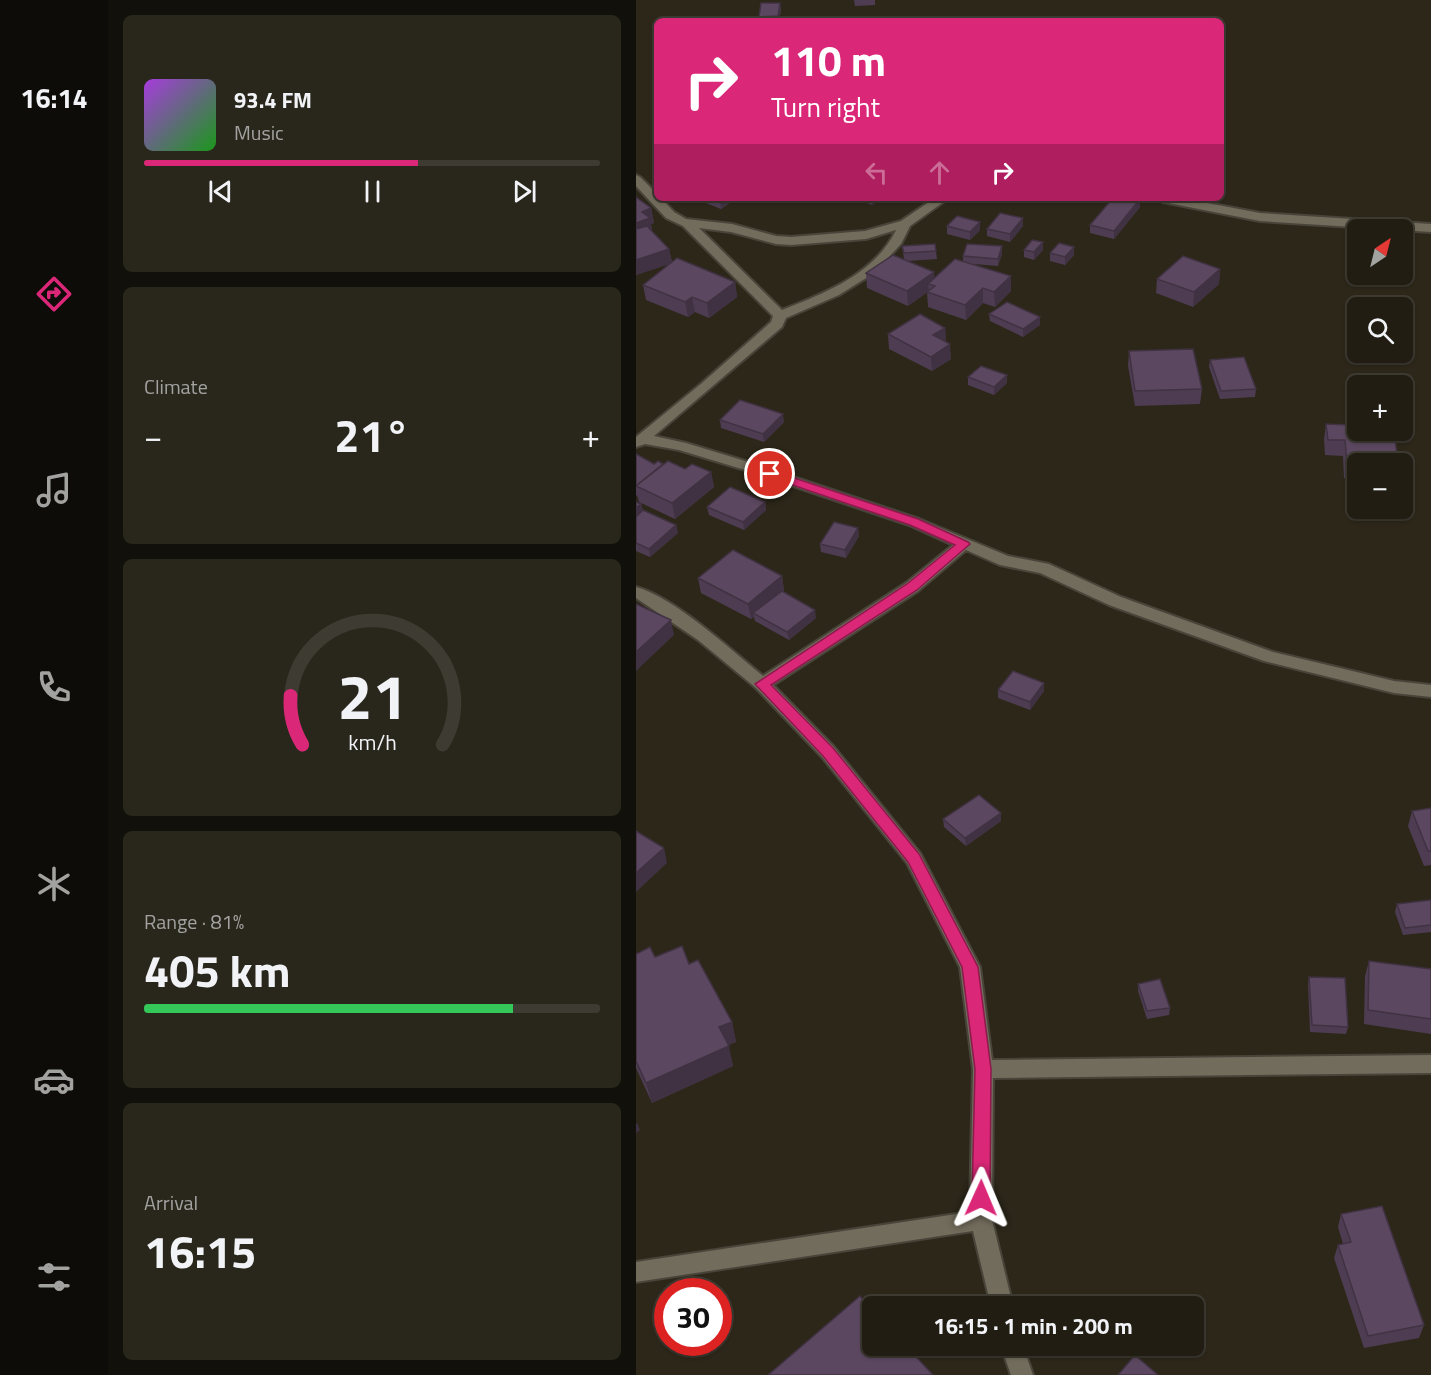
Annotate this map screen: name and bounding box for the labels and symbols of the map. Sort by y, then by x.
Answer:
north arrow [1347,219,1413,285]
pin [744,448,795,499]
position arrow [949,1166,1013,1230]
speed limit sign: 30 [654,1278,732,1356]

